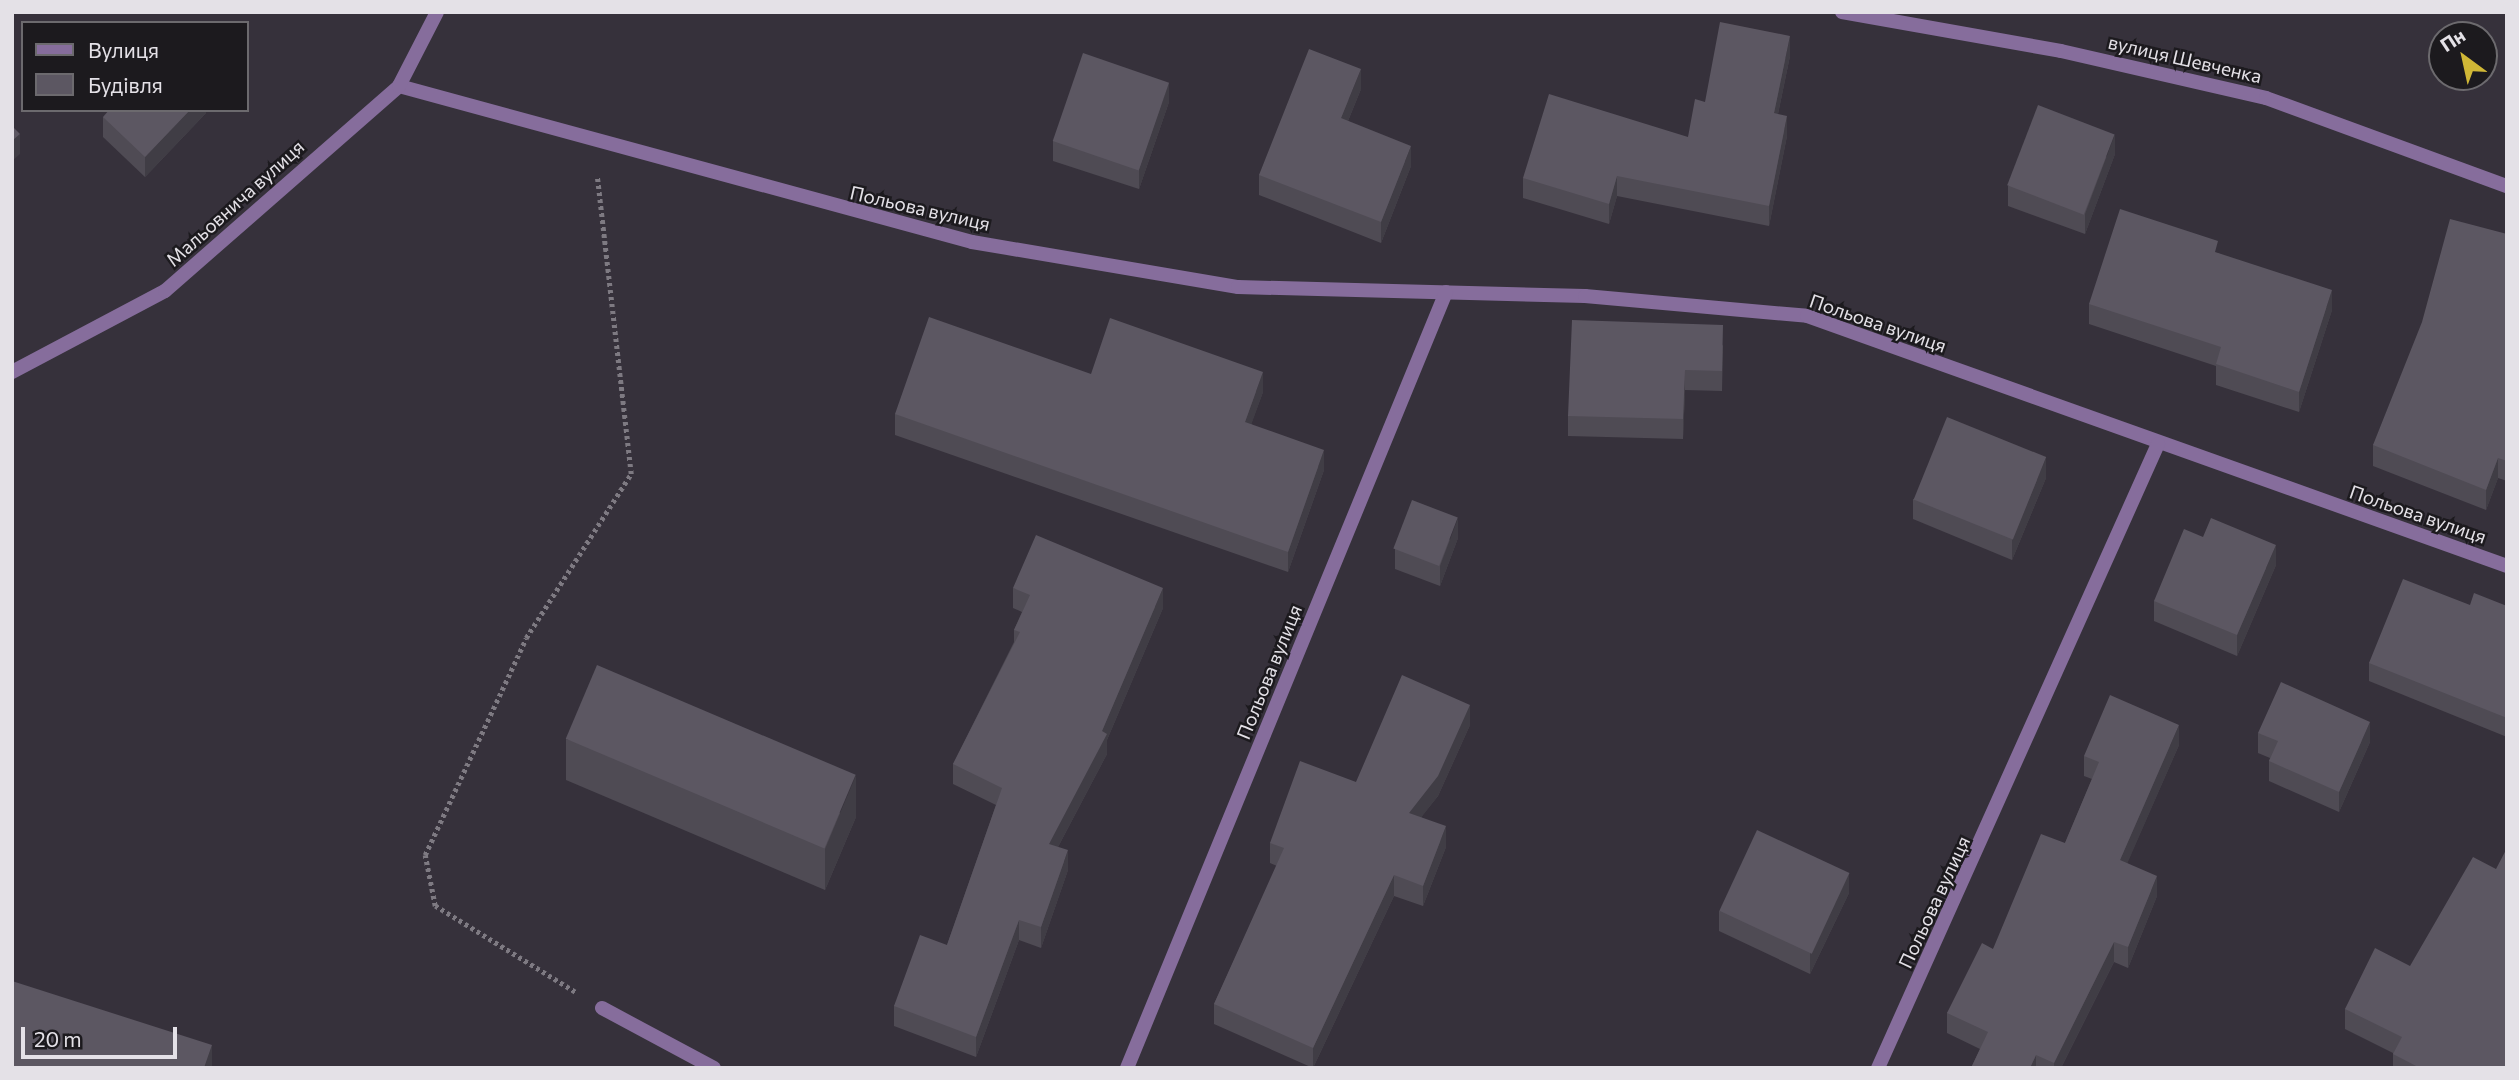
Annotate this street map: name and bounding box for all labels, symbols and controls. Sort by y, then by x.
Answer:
legend [21,21,248,112]
north arrow [2428,21,2498,91]
text: Пн [2436,23,2469,56]
street label: вулиця Шевченка [2106,30,2264,88]
text: Вулиця [88,37,159,62]
text: Будівля [88,72,163,97]
street label: Мальовнича вулиця [161,135,309,271]
street label: Польова вулиця [848,181,992,235]
street label: Польова вулиця [1807,289,1949,357]
street label: Польова вулиця [2347,480,2489,548]
street label: Польова вулиця [1232,601,1306,743]
street label: Польова вулиця [1893,832,1975,972]
scale bar [24,1014,180,1058]
text: 20 m [34,1026,82,1051]

